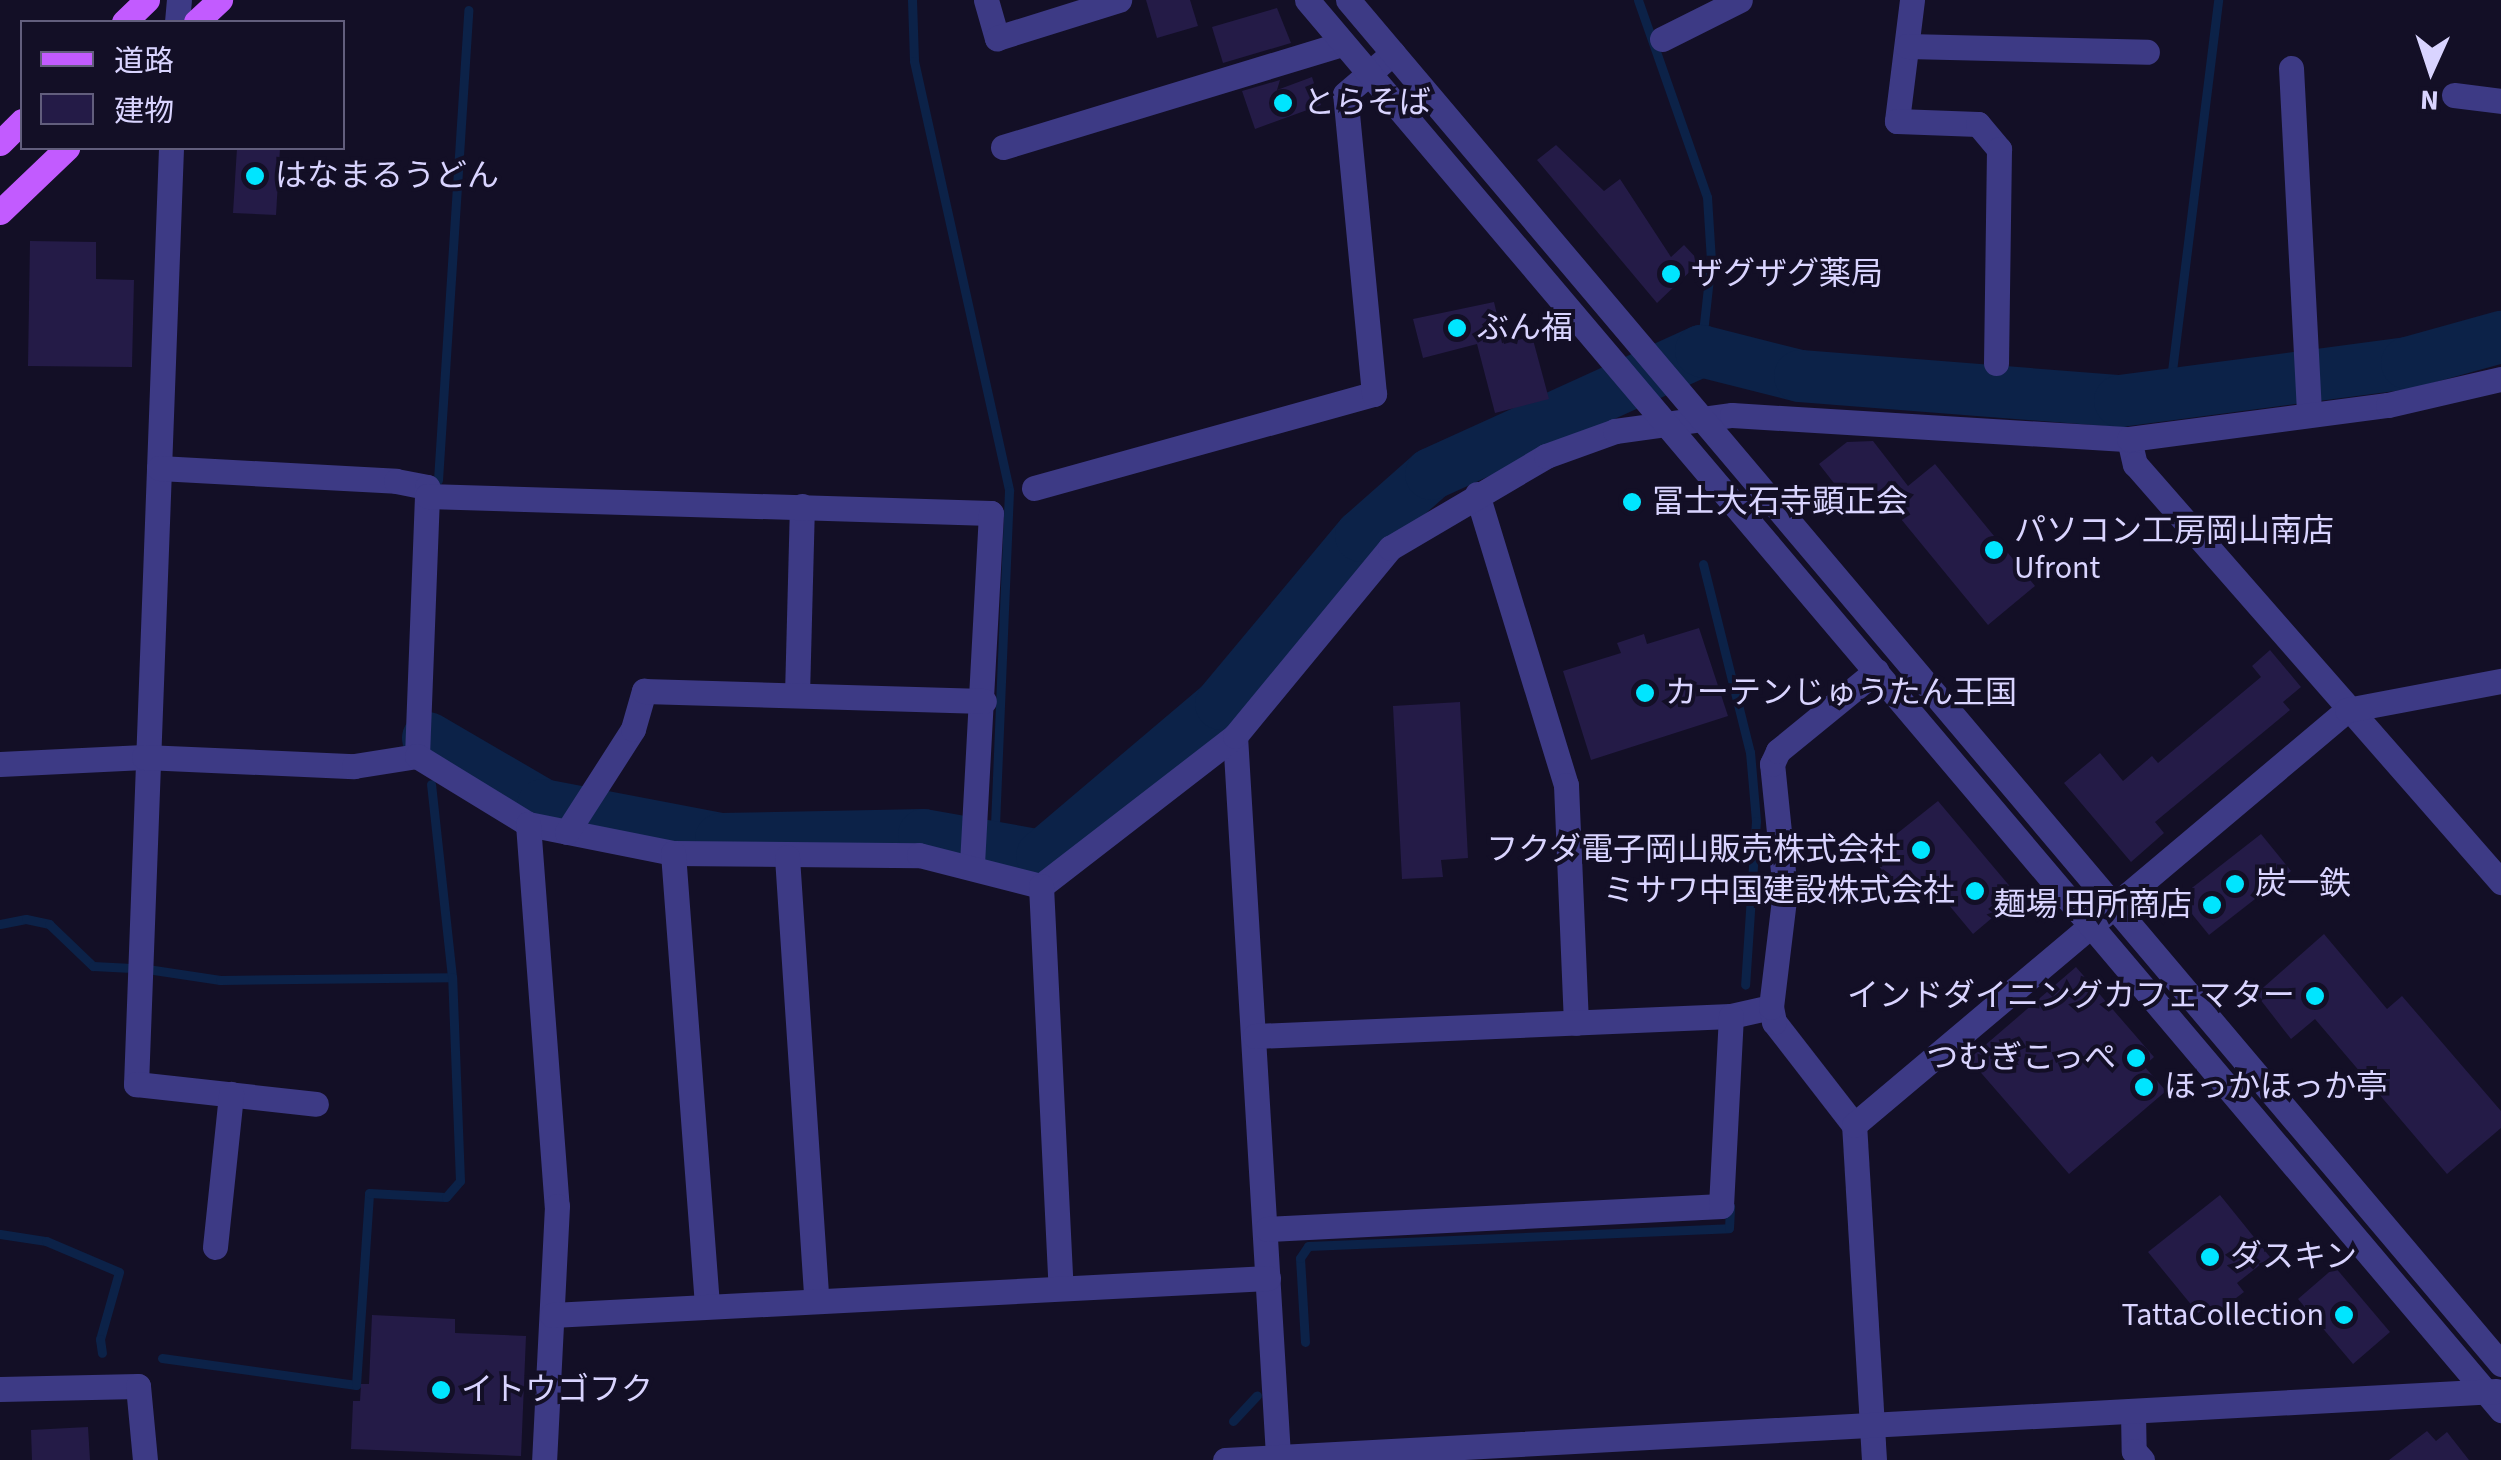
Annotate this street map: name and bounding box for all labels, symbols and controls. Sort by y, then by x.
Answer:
legend [20,20,345,150]
north arrow [2381,20,2481,120]
text: 道路 [114,40,174,83]
text: N [2419,79,2440,120]
place label: とらそば [1303,84,1431,122]
text: 建物 [114,90,174,133]
marker: とらそば [1272,92,1294,114]
place label: はなまるうどん [275,157,499,195]
marker: はなまるうどん [244,165,266,187]
place label: ザグザグ薬局 [1691,255,1883,293]
marker: ザグザグ薬局 [1660,263,1682,285]
place label: ぶん福 [1477,309,1573,347]
marker: ぶん福 [1446,317,1468,339]
place label: 冨士大石寺顕正会 [1652,483,1908,521]
marker: 冨士大石寺顕正会 [1621,491,1643,513]
place label: パソコン工房岡山南店 Ufront [2014,513,2334,588]
marker: パソコン工房岡山南店 Ufront [1983,539,2005,561]
place label: カーテンじゅうたん王国 [1665,674,2017,712]
marker: カーテンじゅうたん王国 [1634,682,1656,704]
place label: フクダ電子岡山販売株式会社 [1485,831,1901,869]
marker: フクダ電子岡山販売株式会社 [1910,839,1932,861]
place label: 炭一鉄 [2255,865,2351,903]
place label: ミサワ中国建設株式会社 [1603,872,1955,910]
marker: 炭一鉄 [2224,873,2246,895]
marker: ミサワ中国建設株式会社 [1964,880,1986,902]
place label: 麺場 田所商店 [1994,886,2192,924]
marker: 麺場 田所商店 [2201,894,2223,916]
place label: インドダイニングカフェマター [1847,977,2295,1015]
marker: インドダイニングカフェマター [2304,985,2326,1007]
place label: つむぎこっぺ [1924,1039,2116,1077]
marker: つむぎこっぺ [2125,1047,2147,1069]
place label: ほっかほっか亭 [2164,1068,2388,1106]
marker: ほっかほっか亭 [2133,1076,2155,1098]
place label: ダスキン [2230,1238,2358,1276]
marker: ダスキン [2199,1246,2221,1268]
place label: TattaCollection [2121,1296,2324,1334]
marker: TattaCollection [2333,1304,2355,1326]
place label: イトウゴフク [461,1371,653,1409]
marker: イトウゴフク [430,1379,452,1401]

